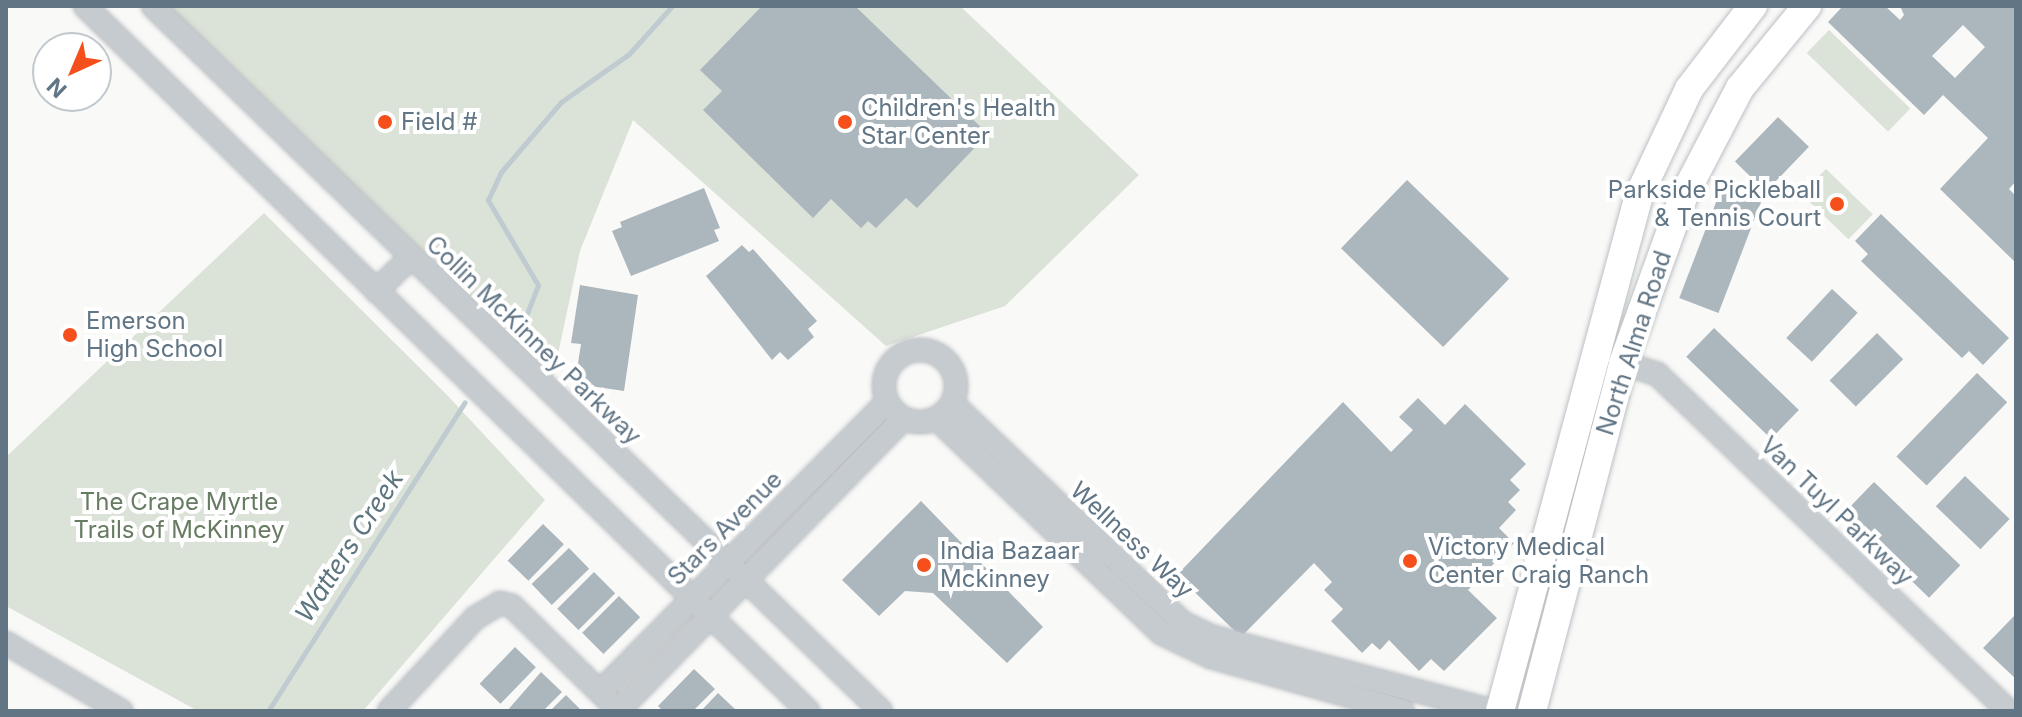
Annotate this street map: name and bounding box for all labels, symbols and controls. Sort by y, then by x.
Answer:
north arrow [32,32,112,112]
text: N [42,73,72,103]
place label: Children's Health Star Center [861,94,1056,150]
place label: Field # [401,108,477,136]
marker: Field # [376,113,394,131]
marker: Children's Health Star Center [836,113,854,131]
place label: Parkside Pickleball & Tennis Court [1608,176,1821,232]
marker: Parkside Pickleball & Tennis Court [1828,195,1846,213]
street label: Collin McKinney Parkway [421,230,647,450]
street label: North Alma Road [1591,247,1677,439]
place label: Emerson High School [86,307,223,363]
marker: Emerson High School [61,326,79,344]
street label: Van Tuyl Parkway [1755,431,1919,591]
water label: Watters Creek [288,464,410,628]
street label: Stars Avenue [662,465,788,591]
street label: Wellness Way [1065,476,1199,604]
park label: The Crape Myrtle Trails of McKinney [74,488,284,544]
place label: Victory Medical Center Craig Ranch [1428,533,1649,589]
place label: India Bazaar Mckinney [940,537,1080,593]
marker: Victory Medical Center Craig Ranch [1399,550,1421,572]
marker: India Bazaar Mckinney [915,556,933,574]

